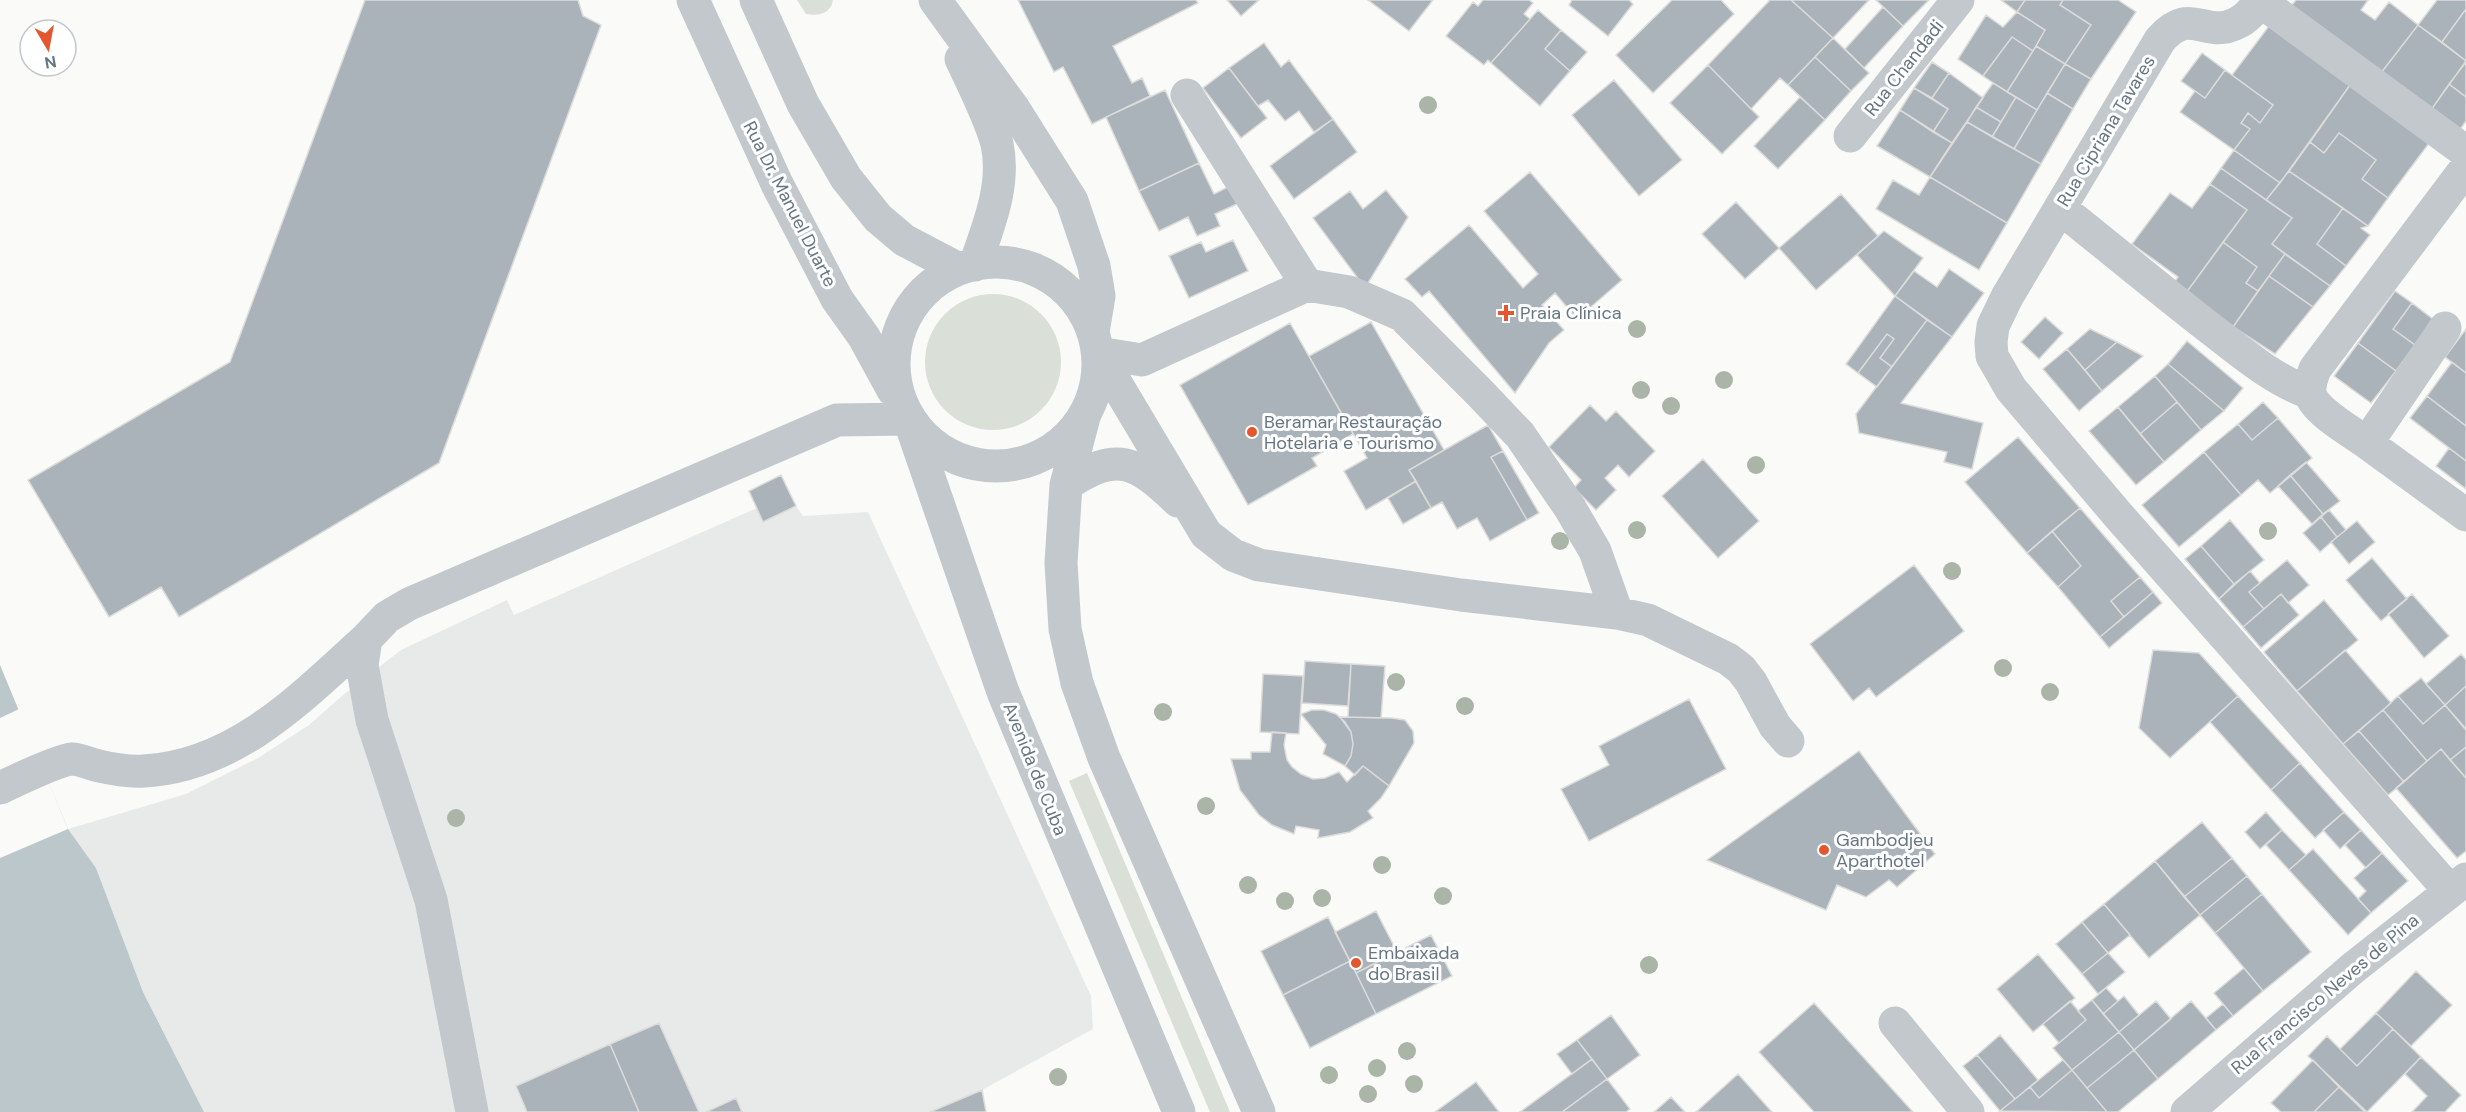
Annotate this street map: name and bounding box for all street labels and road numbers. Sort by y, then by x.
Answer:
street label: Rua Chandadi [1859,15,1949,121]
street label: Rua Cipriana Tavares [2051,51,2161,211]
street label: Rua Dr. Manuel Duarte [738,117,842,291]
street label: Avenida de Cuba [997,699,1073,839]
street label: Rua Francisco Neves de Pina [2226,908,2424,1080]

